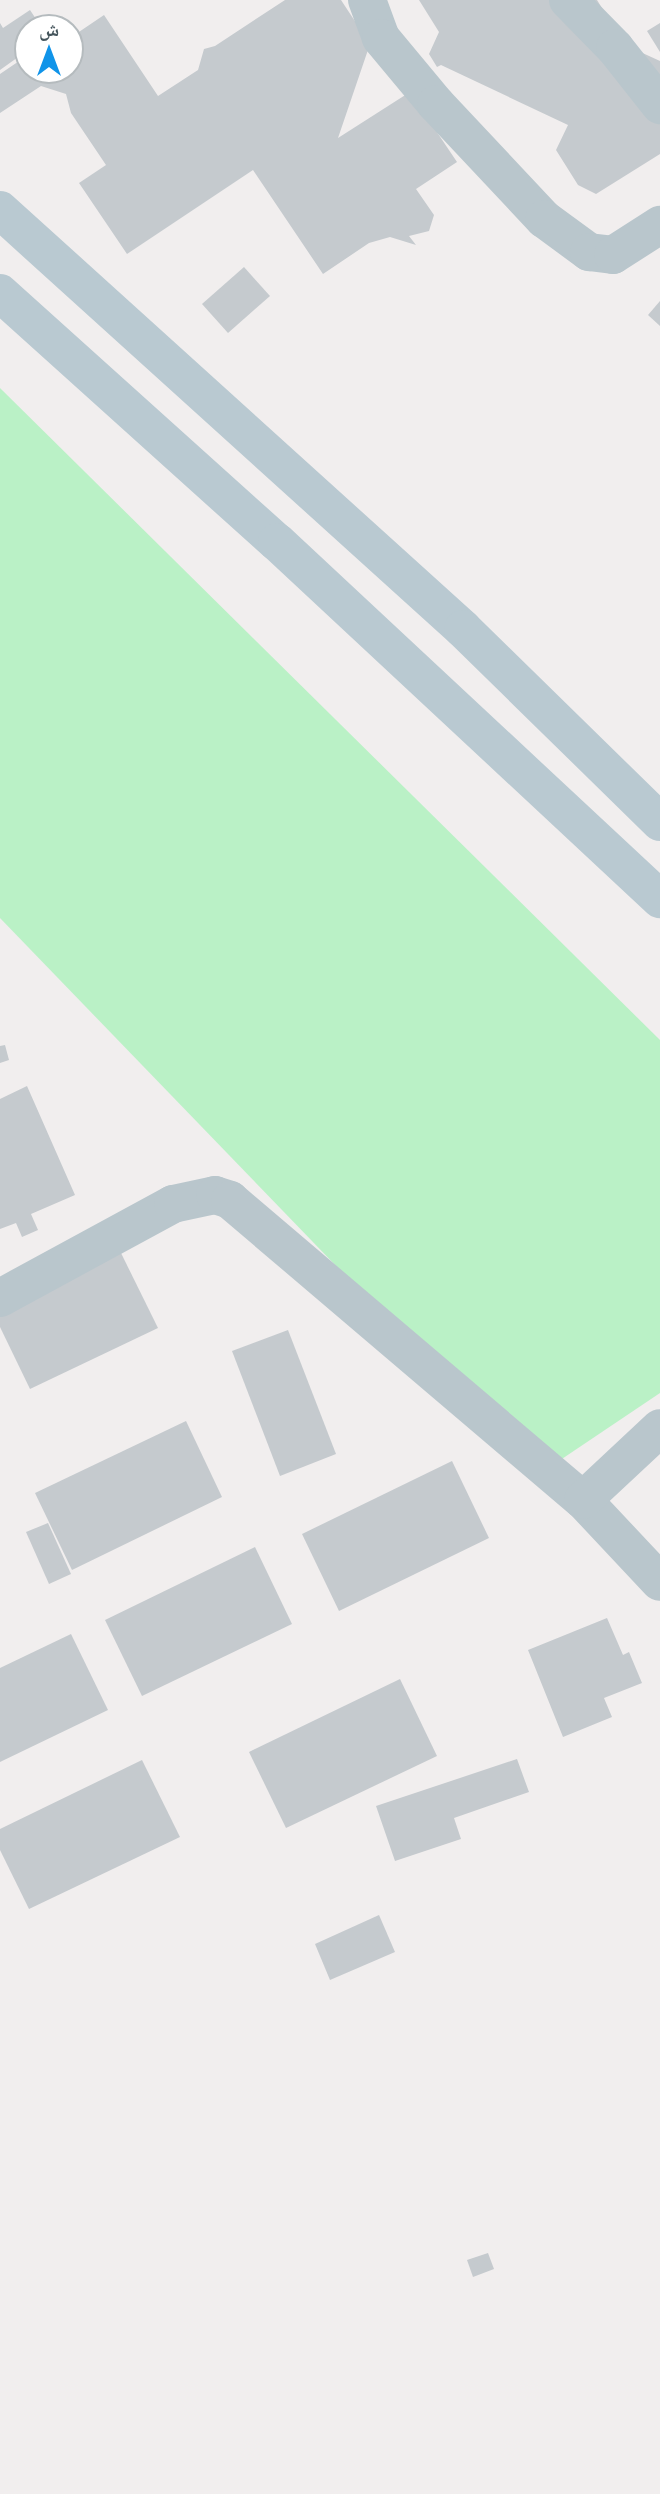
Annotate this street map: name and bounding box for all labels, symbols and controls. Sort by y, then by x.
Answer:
north arrow [14,14,84,84]
text: ش [39,18,59,41]

